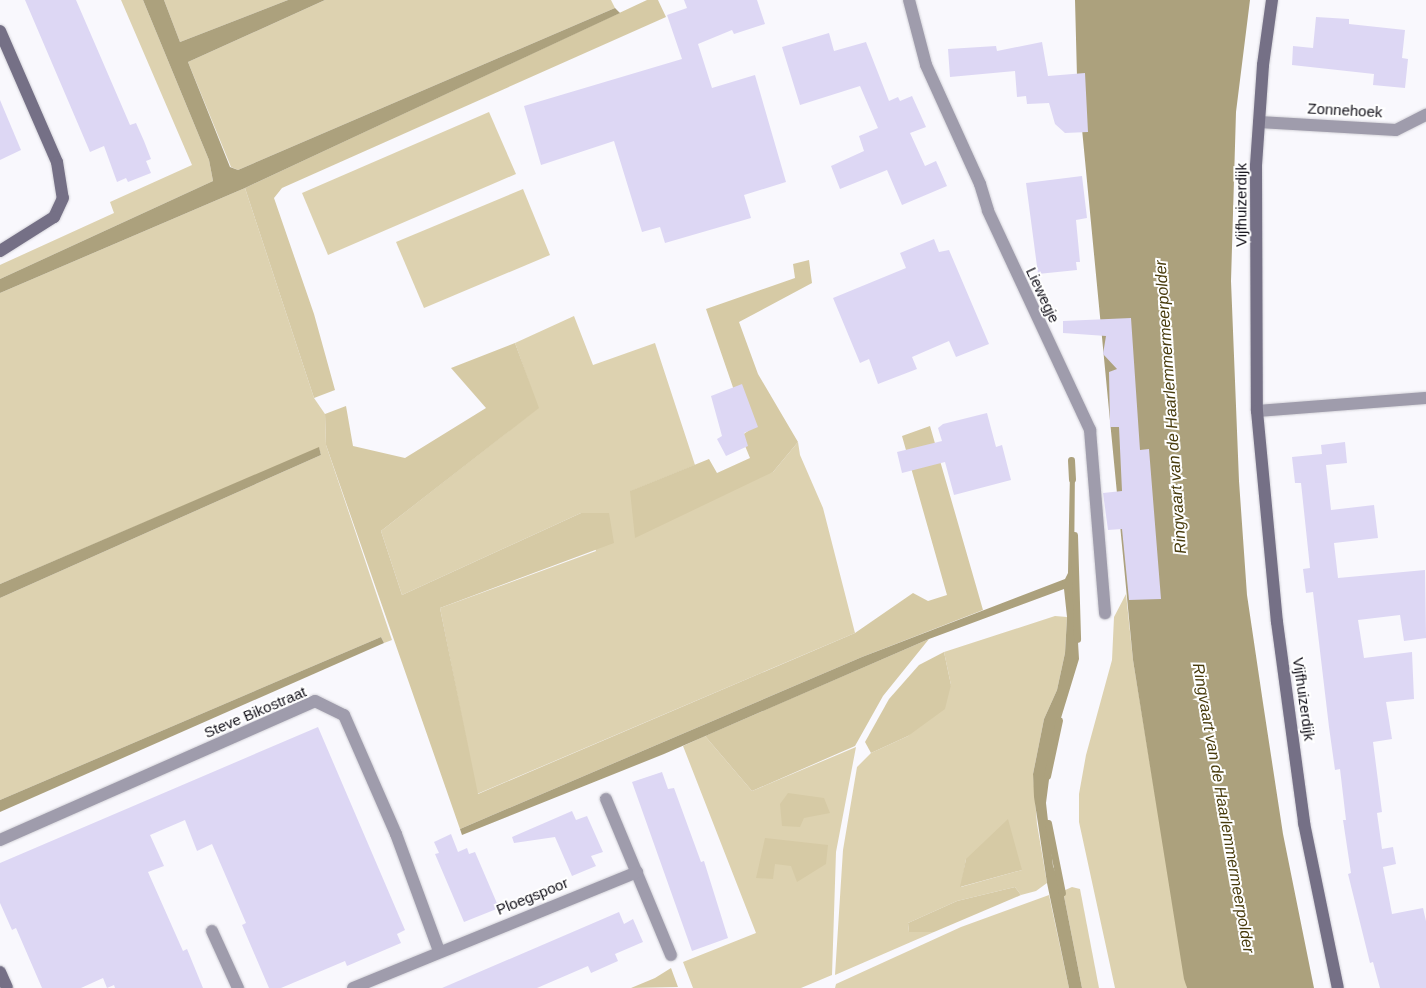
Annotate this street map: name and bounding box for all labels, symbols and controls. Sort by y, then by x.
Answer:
street label: Zonnehoek [1307,99,1383,121]
street label: Vijfhuizerdijk [1232,163,1250,247]
water label: Ringvaart van de Haarlemmermeerpolder [1151,260,1191,554]
street label: Liewegje [1022,264,1064,326]
street label: Vijfhuizerdijk [1289,656,1319,742]
water label: Ringvaart van de Haarlemmermeerpolder [1188,661,1258,955]
street label: Steve Bikostraat [201,682,309,742]
street label: Ploegspoor [493,873,571,919]

